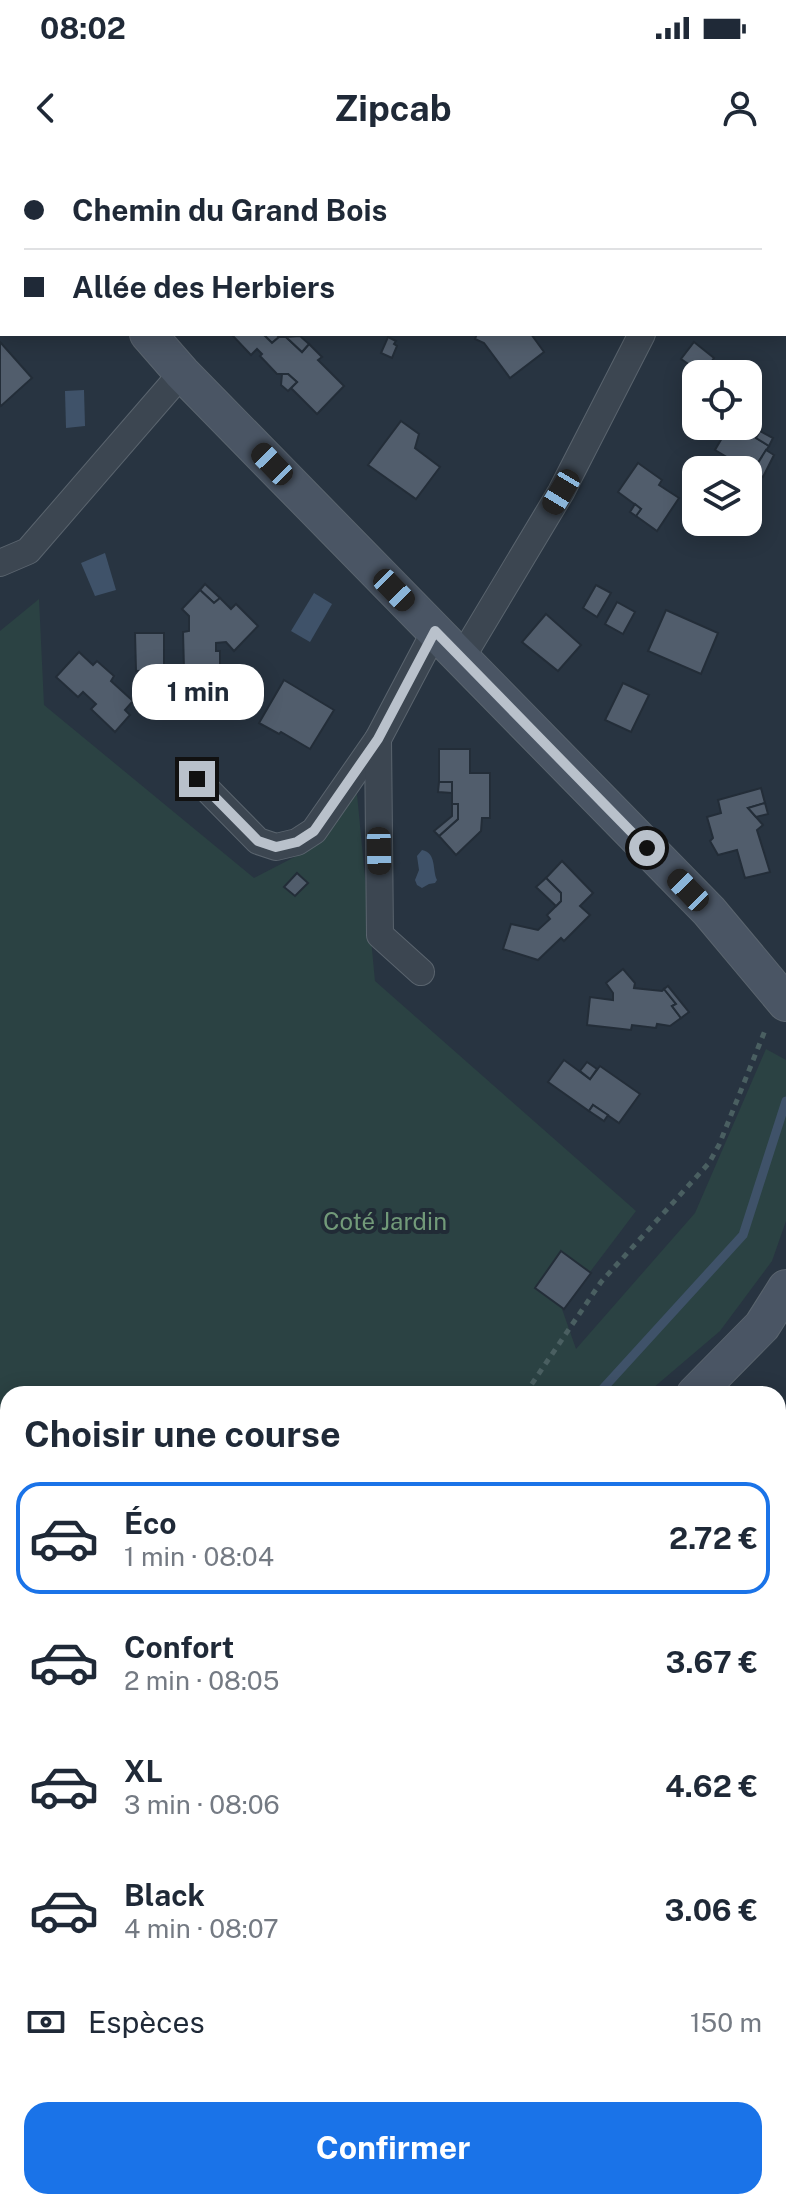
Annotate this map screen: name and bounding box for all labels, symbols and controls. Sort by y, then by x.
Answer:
text: 08:02 [40,10,126,46]
icon: back [24,86,68,130]
icon: person [718,86,762,130]
text: Zipcab [334,87,452,129]
text: Chemin du Grand Bois [72,192,387,228]
text: Allée des Herbiers [72,269,335,305]
map controls [682,360,762,536]
button: locate [682,360,762,440]
car [247,438,297,490]
button: layers [682,456,762,536]
car [538,465,584,519]
car [369,564,419,616]
callout: 1 min [131,663,263,719]
text: 1 min [167,676,229,707]
route end [179,761,215,797]
car [367,827,391,875]
route start [629,830,665,866]
car [663,864,713,916]
park label: Coté Jardin [323,1207,447,1235]
text: Choisir une course [24,1413,341,1455]
icon: car [28,1502,100,1574]
text: Éco [124,1505,177,1541]
text: 2.72 € [669,1520,758,1556]
text: 1 min · 08:04 [124,1541,274,1572]
icon: car [28,1626,100,1698]
text: Confort [124,1629,234,1665]
text: 3.67 € [666,1644,758,1680]
text: 2 min · 08:05 [124,1665,279,1696]
icon: car [28,1750,100,1822]
text: XL [124,1753,163,1789]
text: 4.62 € [665,1768,758,1804]
text: 3 min · 08:06 [124,1789,280,1820]
icon: car [28,1874,100,1946]
text: Black [124,1877,205,1913]
text: 3.06 € [665,1892,758,1928]
text: 4 min · 08:07 [124,1913,279,1944]
icon: cash [24,2000,68,2044]
text: Espèces [88,2004,205,2040]
text: 150 m [690,2007,762,2038]
button: Confirmer [24,2102,762,2194]

